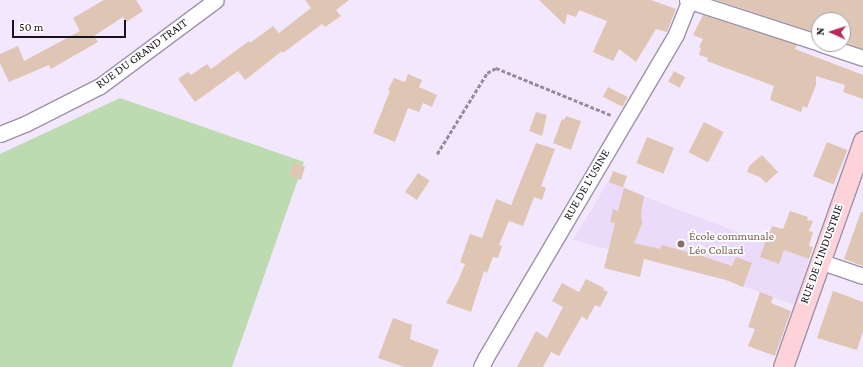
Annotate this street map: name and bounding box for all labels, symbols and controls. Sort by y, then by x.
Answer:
scale bar [14,12,128,38]
north arrow [811,12,851,52]
street label: RUE DU GRAND TRAIT [93,16,191,92]
text: 50 m [19,20,43,34]
text: N [814,27,826,35]
street label: RUE DE L'USINE [561,147,613,223]
street label: RUE DE L'INDUSTRIE [797,202,847,306]
place label: École communale Léo Collard [689,230,774,258]
marker: École communale Léo Collard [676,239,686,249]

